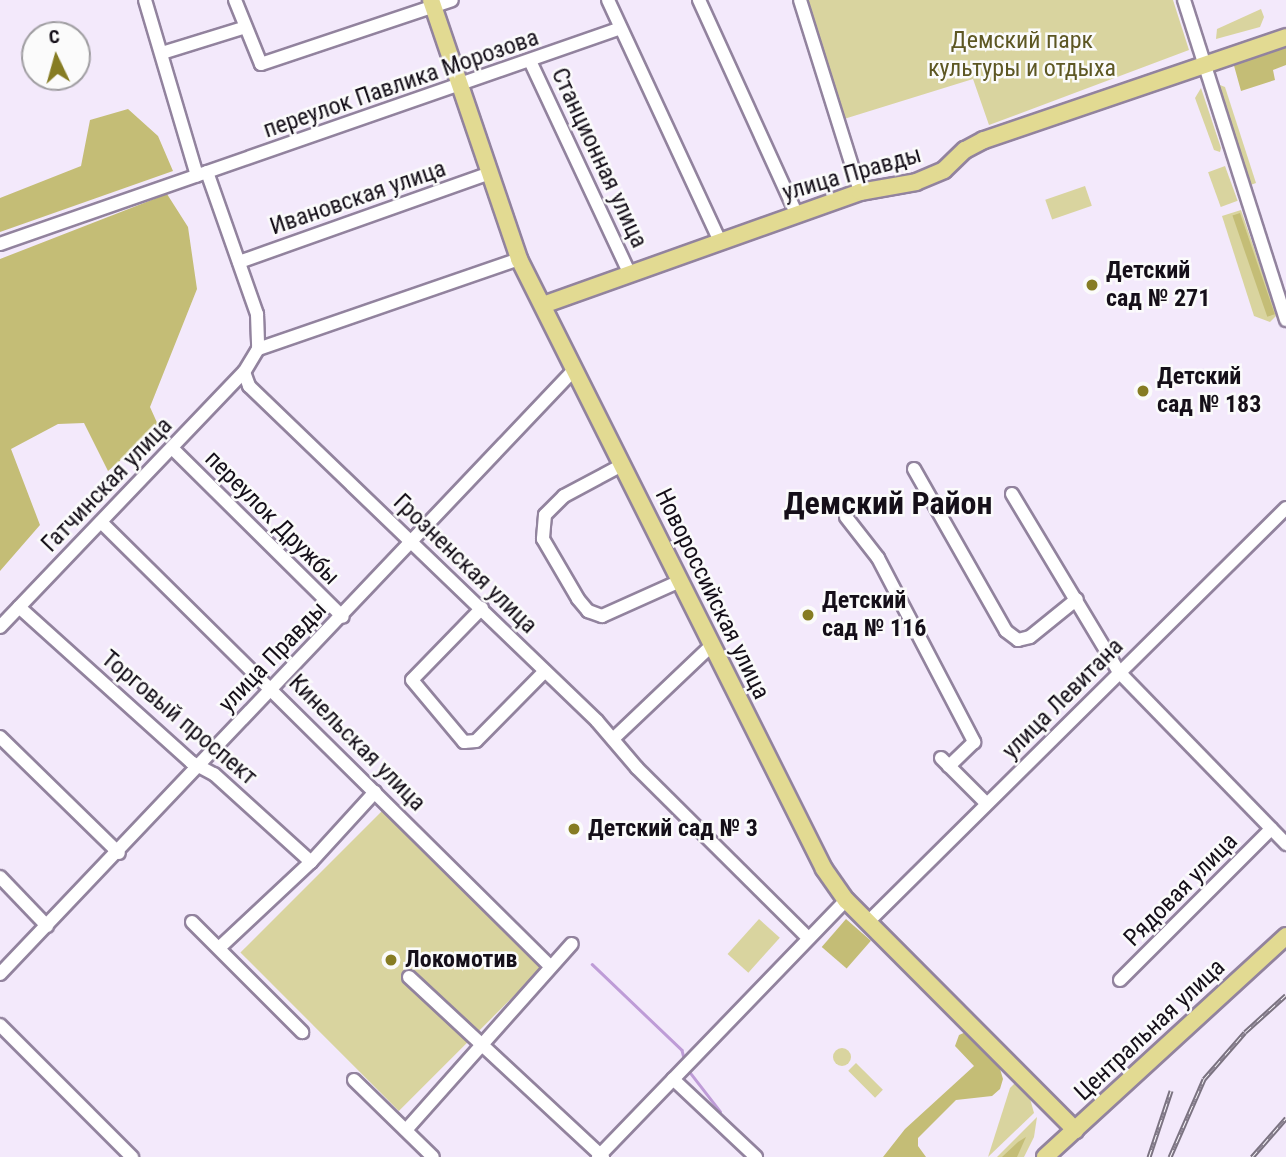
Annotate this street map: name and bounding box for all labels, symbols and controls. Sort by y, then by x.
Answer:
north arrow [21,21,91,91]
street label: переулок Павлика Морозова [260,23,542,145]
text: С [48,25,61,49]
park label: Демский парк культуры и отдыха [928,27,1116,83]
street label: Станционная улица [545,63,653,253]
street label: улица Правды [779,140,925,208]
street label: Ивановская улица [266,154,450,242]
place label: Детский сад № 271 [1106,257,1210,313]
marker: Детский сад № 271 [1084,277,1100,293]
place label: Детский сад № 183 [1157,363,1261,419]
marker: Детский сад № 183 [1135,383,1151,399]
street label: Гатчинская улица [36,412,178,558]
street label: переулок Дружбы [199,445,345,591]
street label: Новороссийская улица [648,484,776,704]
district label: Демский Район [784,484,992,522]
street label: Грозненская улица [387,488,543,640]
place label: Детский сад № 116 [822,587,926,643]
street label: улица Правды [213,596,333,718]
marker: Детский сад № 116 [800,607,816,623]
street label: улица Левитана [997,633,1129,765]
street label: Торговый проспект [95,644,263,792]
street label: Кинельская улица [283,669,431,817]
place label: Детский сад № 3 [588,815,758,843]
marker: Детский сад № 3 [566,821,582,837]
street label: Рядовая улица [1118,827,1244,953]
place label: Локомотив [405,946,517,974]
marker: Локомотив [383,952,399,968]
street label: Центральная улица [1069,953,1231,1107]

